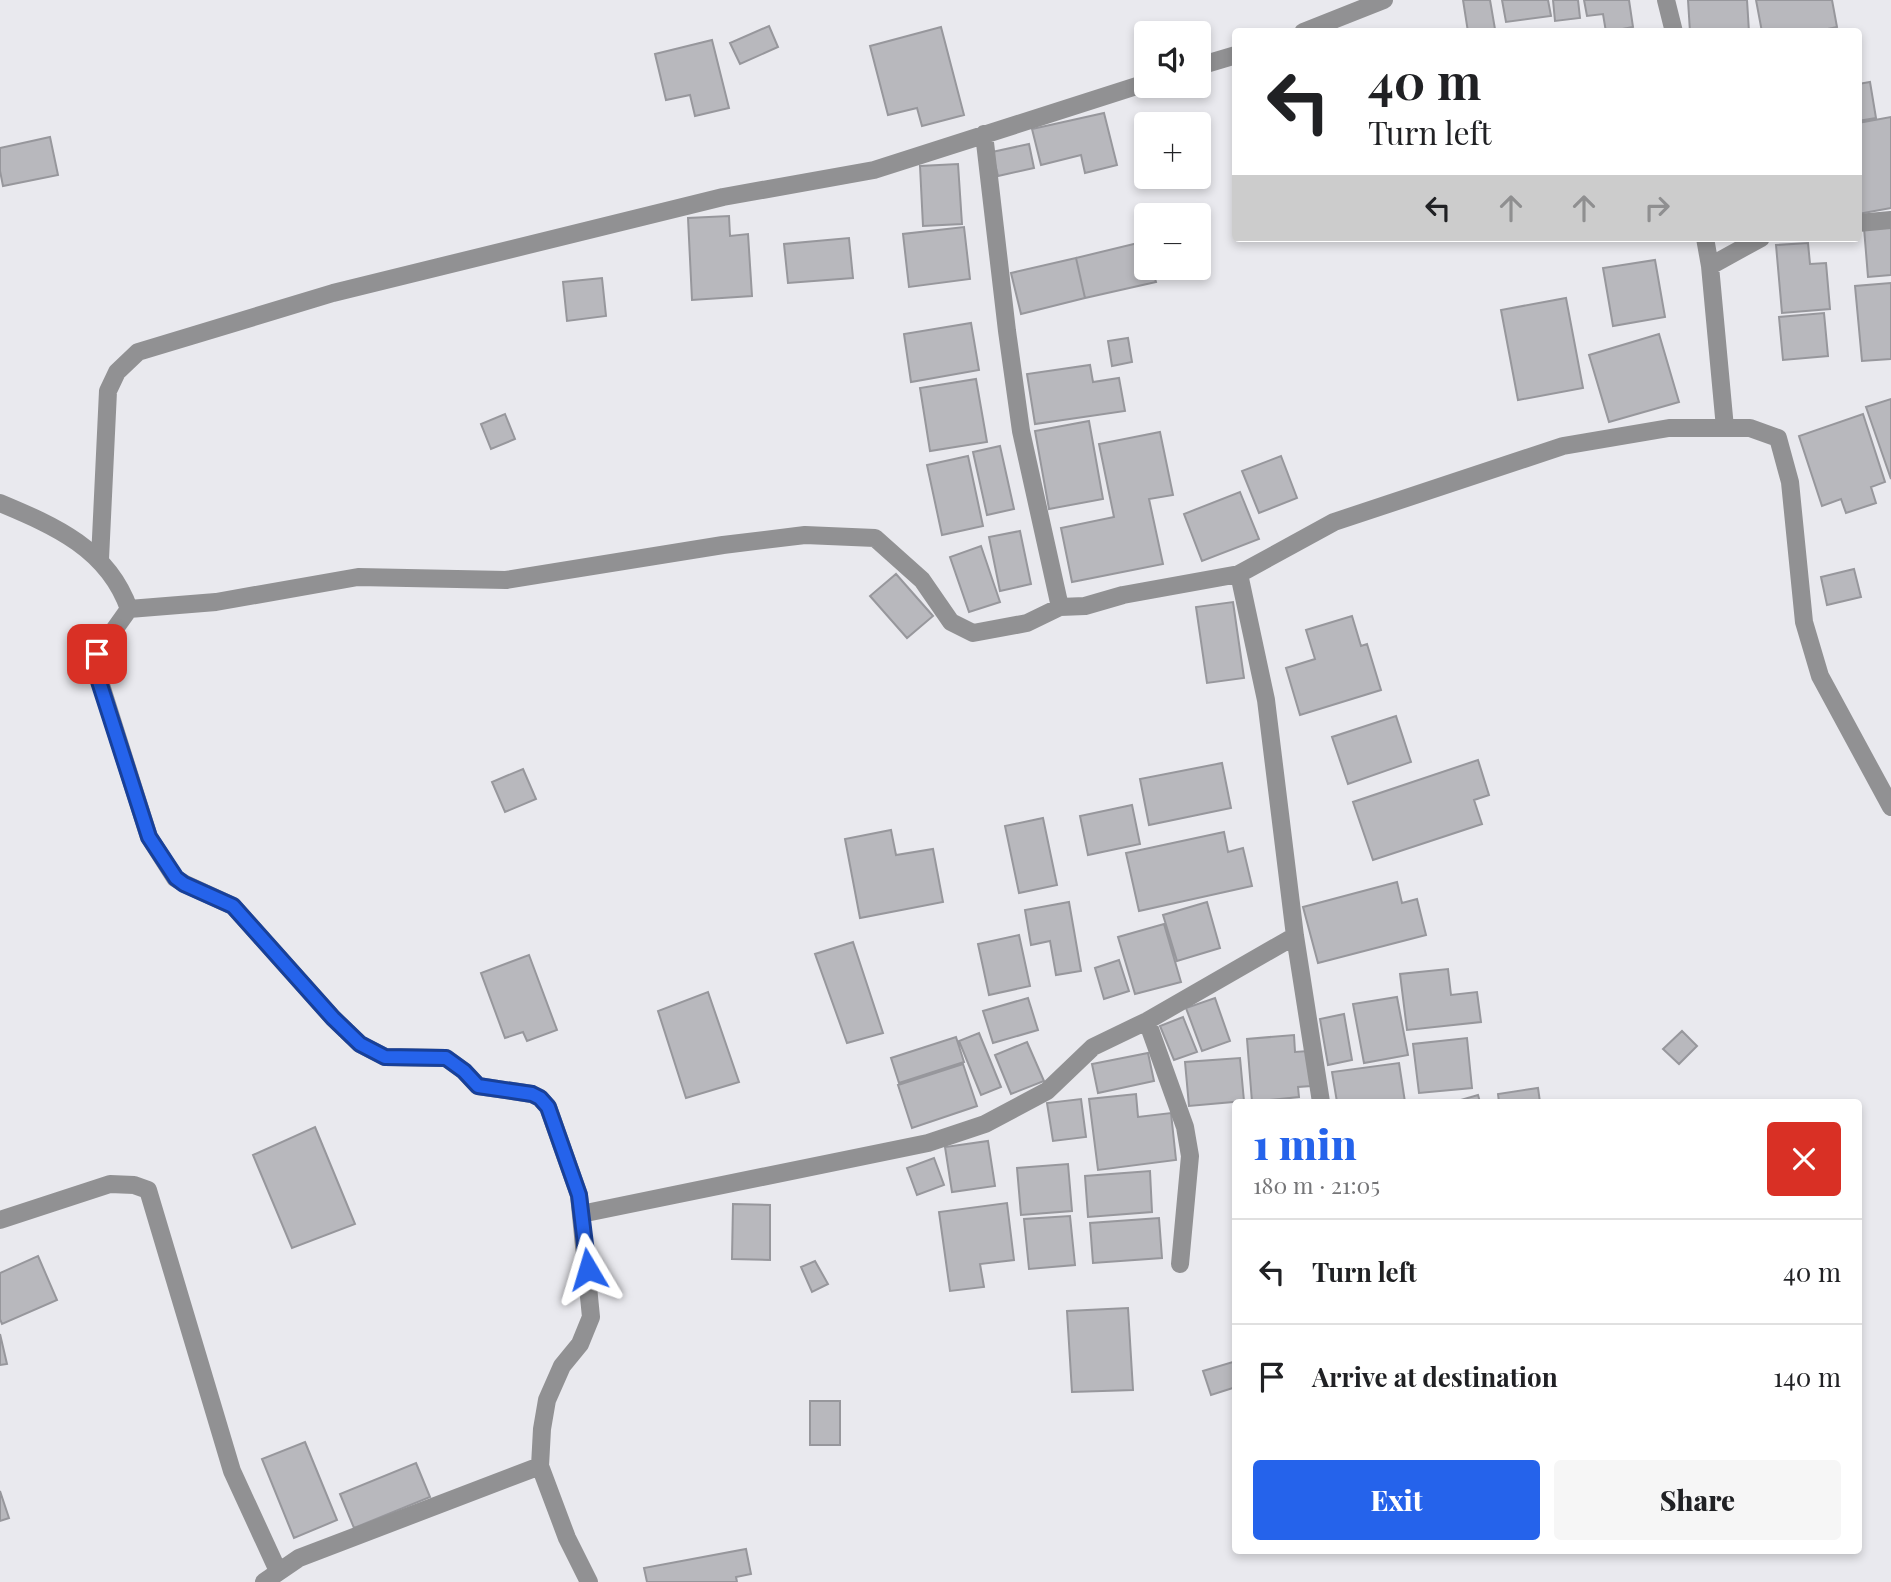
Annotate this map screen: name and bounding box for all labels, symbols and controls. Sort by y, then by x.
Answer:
map controls [1134,21,1211,280]
button: sound [1134,21,1211,98]
text: 40 m [1368,47,1481,112]
icon: left [1253,56,1344,147]
text: Turn left [1368,110,1492,153]
button: + [1134,112,1211,189]
icon: left [1419,189,1457,227]
icon: ahead [1492,189,1530,227]
icon: ahead [1565,189,1603,227]
icon: right [1638,189,1676,227]
button: − [1134,203,1211,280]
pin [67,624,127,684]
icon: arrive [78,635,116,673]
text: 1 min [1253,1115,1357,1171]
button: close [1767,1122,1841,1196]
text: 180 m · 21:05 [1253,1169,1380,1200]
position arrow [551,1232,625,1306]
icon: left [1253,1253,1291,1291]
text: Turn left [1312,1254,1417,1289]
text: 40 m [1783,1254,1841,1289]
icon: arrive [1253,1358,1291,1396]
text: Arrive at destination [1312,1359,1558,1394]
text: 140 m [1773,1359,1841,1394]
button: Exit [1253,1460,1540,1540]
button: Share [1554,1460,1841,1540]

